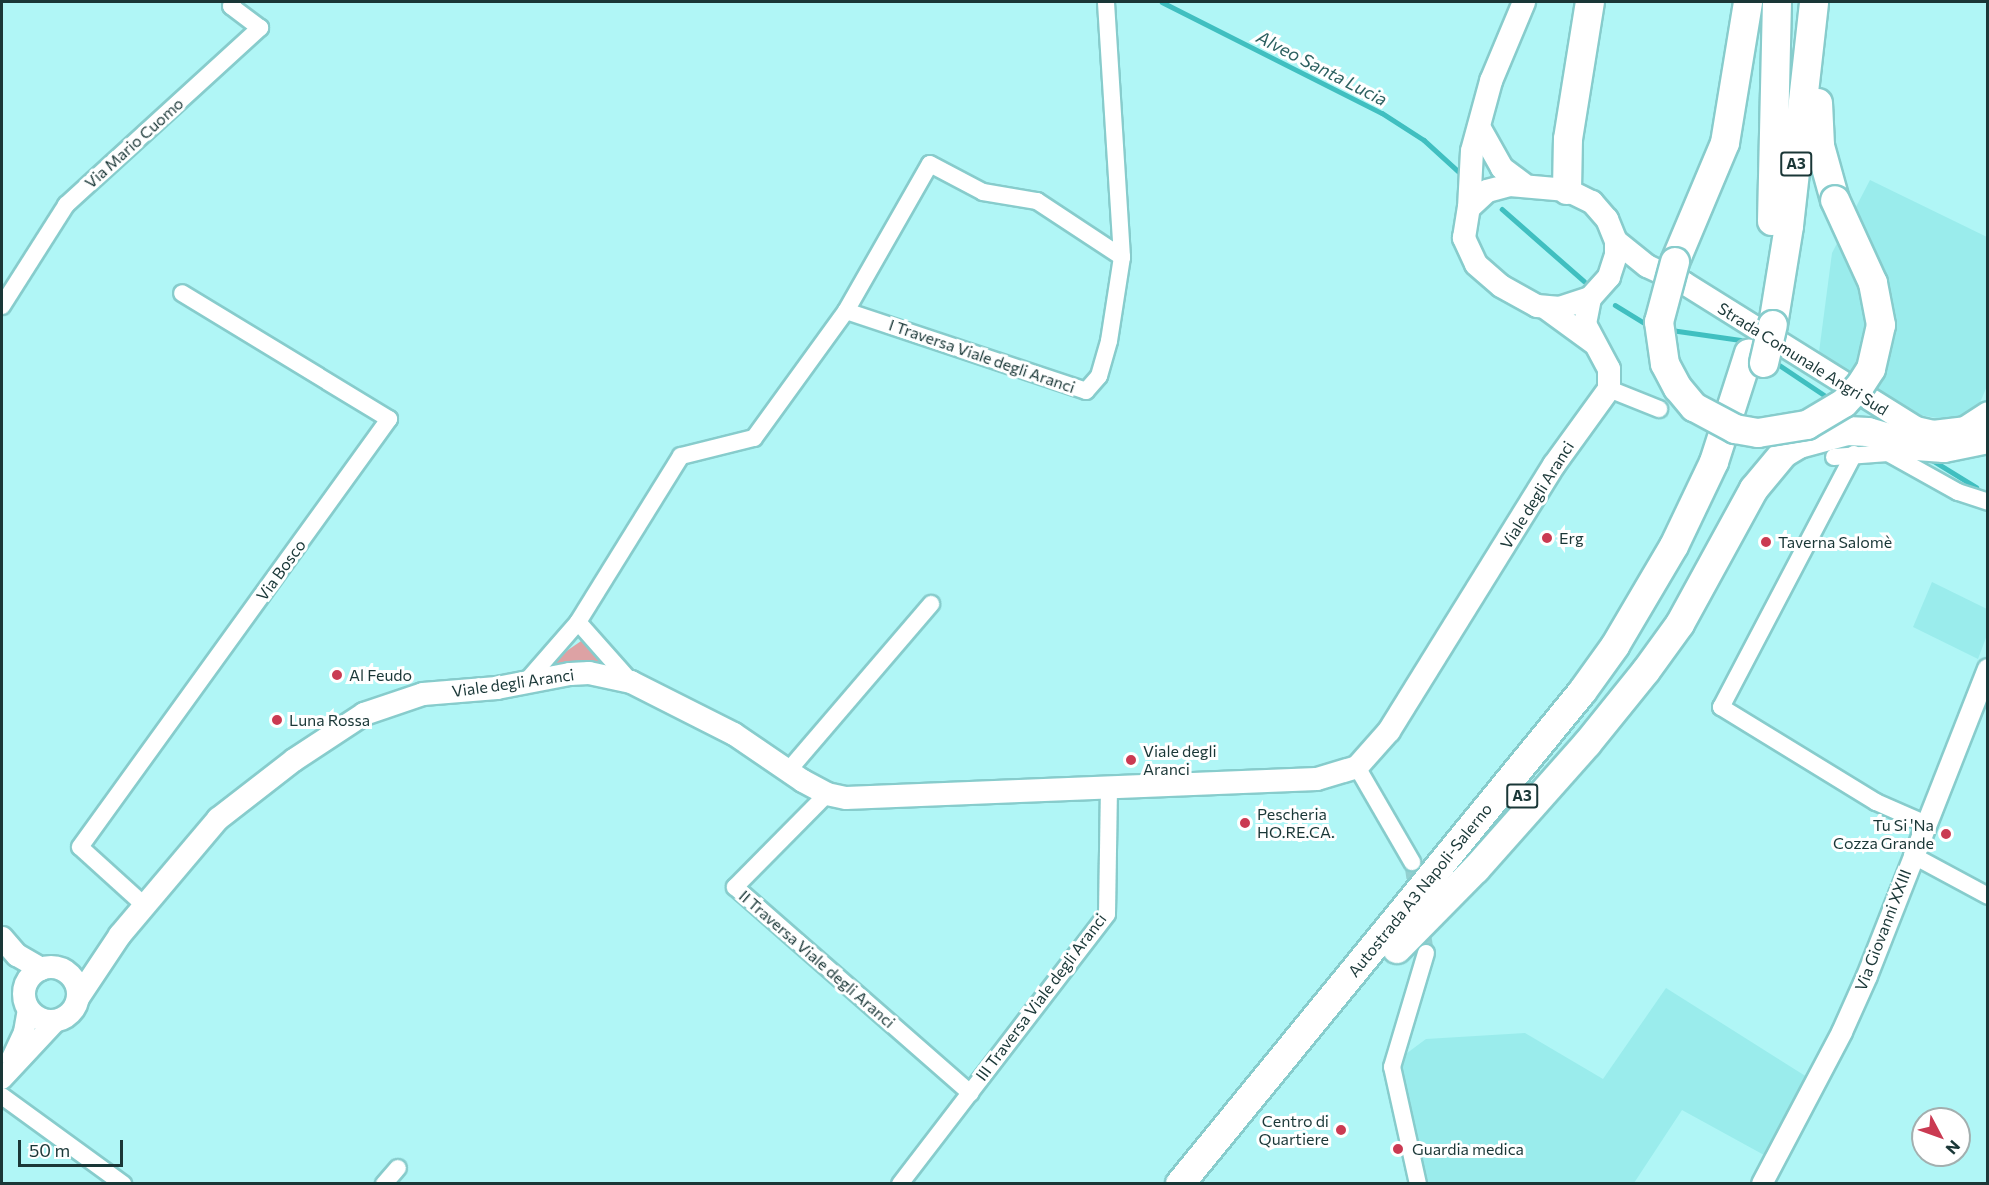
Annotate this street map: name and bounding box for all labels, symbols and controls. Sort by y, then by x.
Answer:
water label: Alveo Santa Lucia [1253,26,1391,110]
street label: Via Mario Cuomo [81,94,187,192]
road number: A3 [1780,152,1812,176]
street label: Strada Comunale Angri Sud [1714,299,1892,419]
street label: I Traversa Viale degli Aranci [886,315,1078,397]
street label: Viale degli Aranci [1496,438,1578,552]
place label: Erg [1559,528,1584,548]
marker: Erg [1540,531,1554,545]
place label: Taverna Salomè [1778,532,1892,552]
marker: Taverna Salomè [1759,535,1773,549]
street label: Via Bosco [252,536,310,604]
place label: Al Feudo [349,665,412,685]
street label: Viale degli Aranci [451,665,575,701]
marker: Al Feudo [330,668,344,682]
place label: Luna Rossa [289,710,370,730]
marker: Luna Rossa [270,713,284,727]
place label: Viale degli Aranci [1143,741,1217,779]
marker: Viale degli Aranci [1124,753,1138,767]
road number: A3 [1506,784,1538,808]
street label: Autostrada A3 Napoli-Salerno [1344,799,1496,981]
place label: Pescheria HO.RE.CA. [1257,804,1335,842]
place label: Tu Si 'Na Cozza Grande [1833,815,1934,853]
marker: Pescheria HO.RE.CA. [1238,816,1252,830]
marker: Tu Si 'Na Cozza Grande [1939,827,1953,841]
street label: Via Giovanni XXIII [1851,866,1915,994]
street label: II Traversa Viale degli Aranci [735,886,899,1032]
street label: III Traversa Viale degli Aranci [972,910,1110,1084]
north arrow [1911,1107,1971,1167]
place label: Centro di Quartiere [1259,1111,1329,1149]
marker: Centro di Quartiere [1334,1123,1348,1137]
scale bar [21,1128,126,1166]
text: N [1942,1137,1965,1159]
text: 50 m [29,1139,70,1161]
place label: Guardia medica [1412,1139,1524,1159]
marker: Guardia medica [1389,1140,1407,1158]

